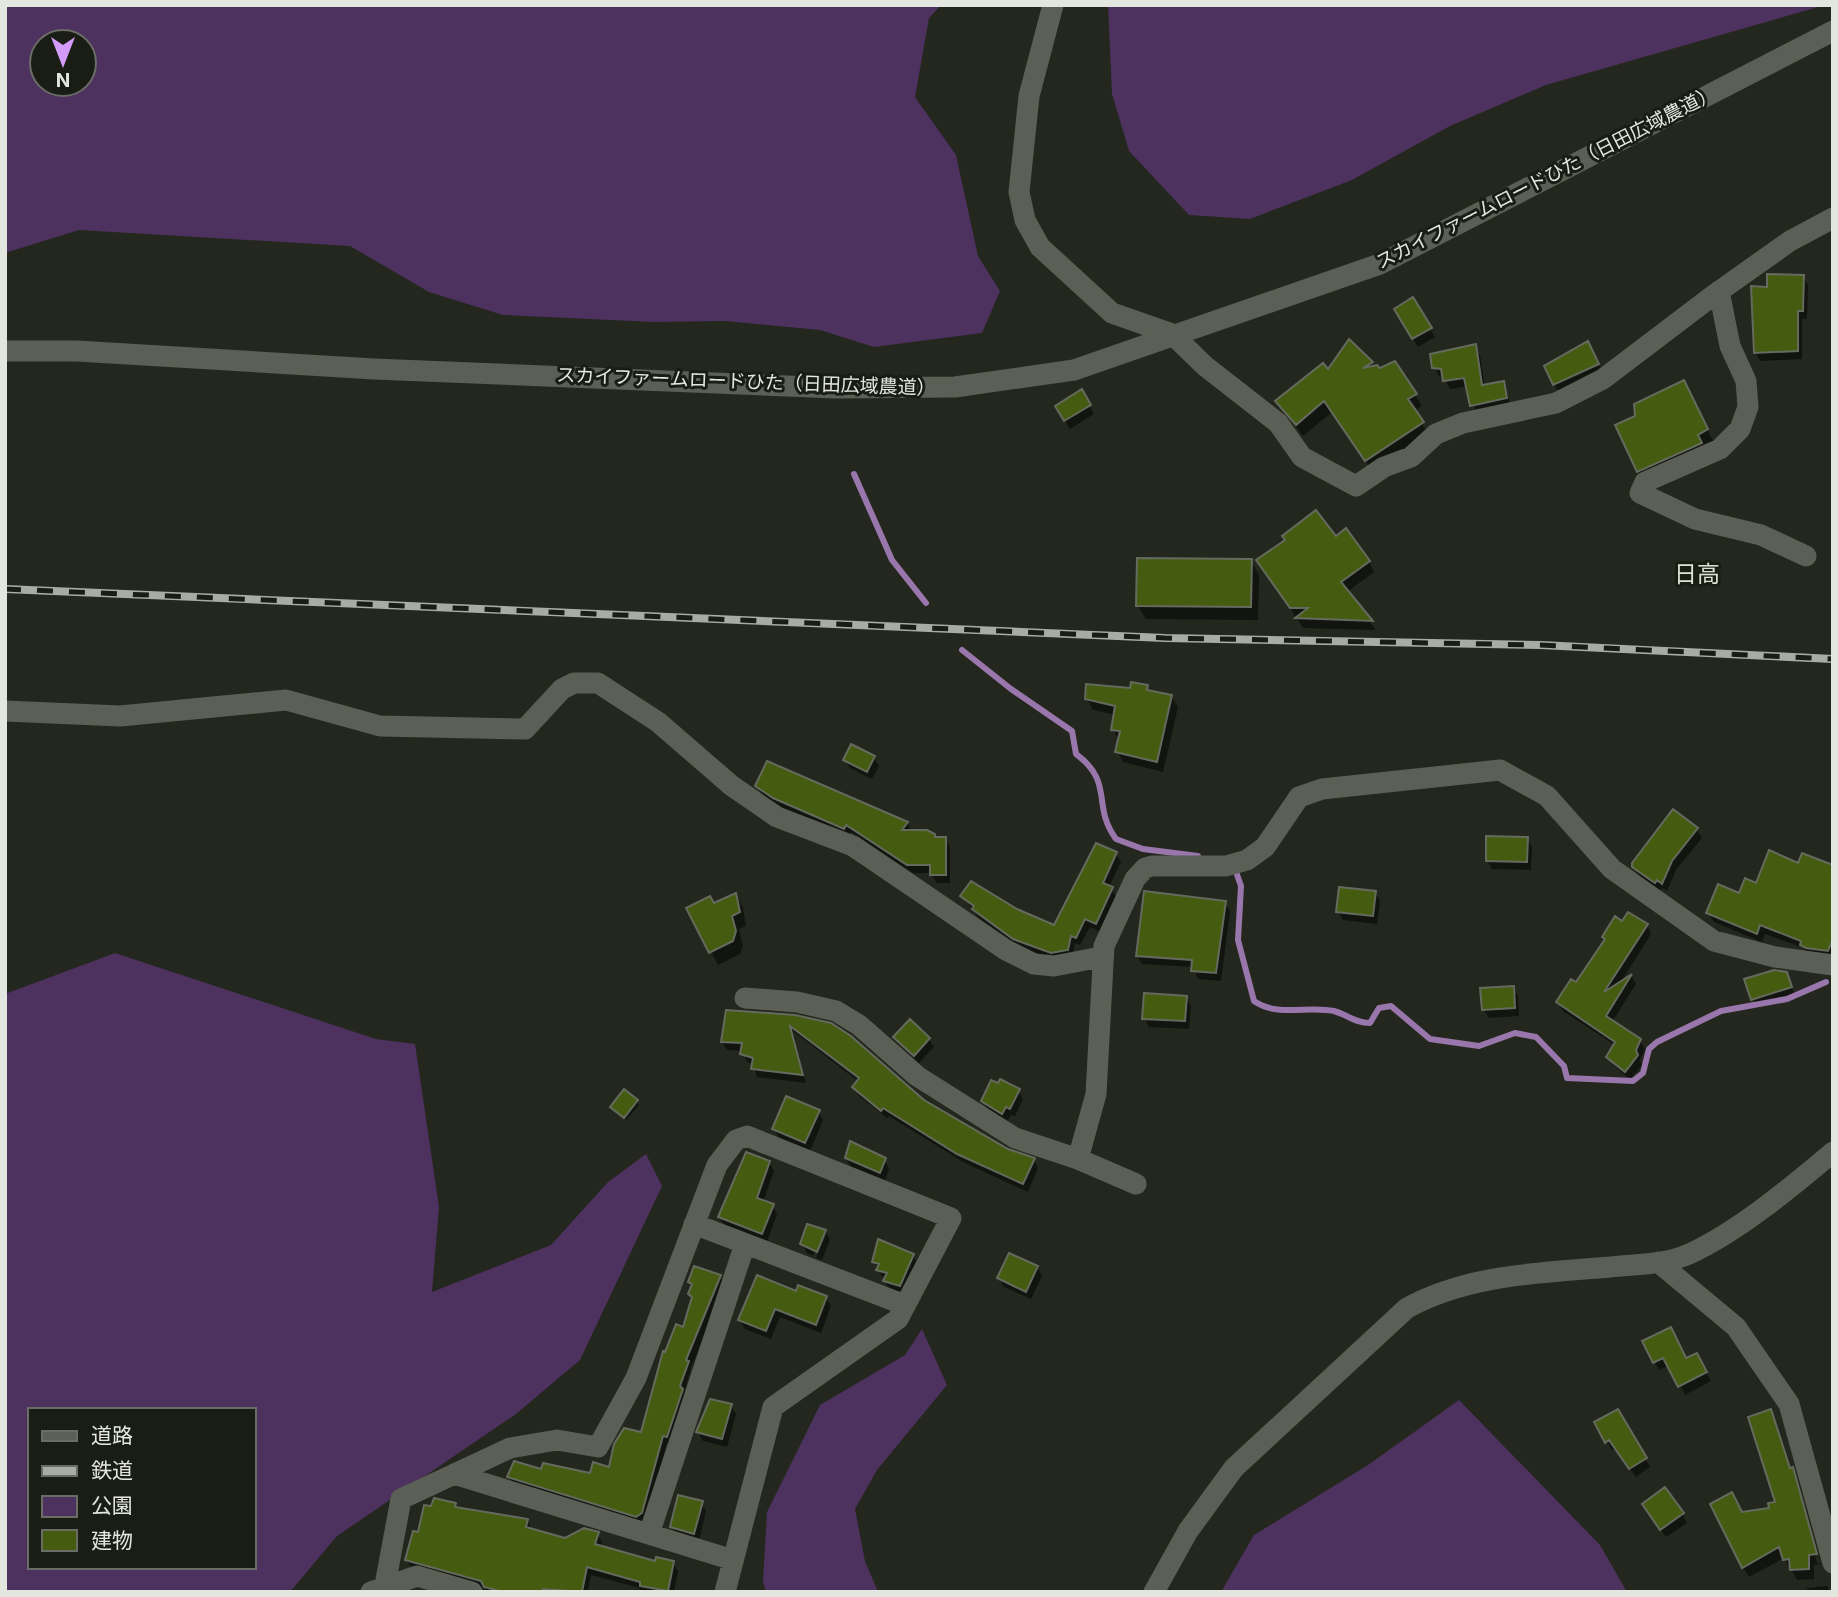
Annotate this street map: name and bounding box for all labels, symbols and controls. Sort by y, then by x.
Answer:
north arrow [28,28,98,98]
text: N [56,68,70,91]
street label: スカイファームロードひた（日田広域農道） [1372,81,1720,274]
street label: スカイファームロードひた（日田広域農道） [556,363,936,400]
district label: 日高 [1674,560,1720,588]
legend [28,1408,256,1569]
text: 道路 [91,1423,133,1448]
text: 鉄道 [91,1458,133,1483]
text: 公園 [91,1493,133,1518]
text: 建物 [91,1528,133,1553]

